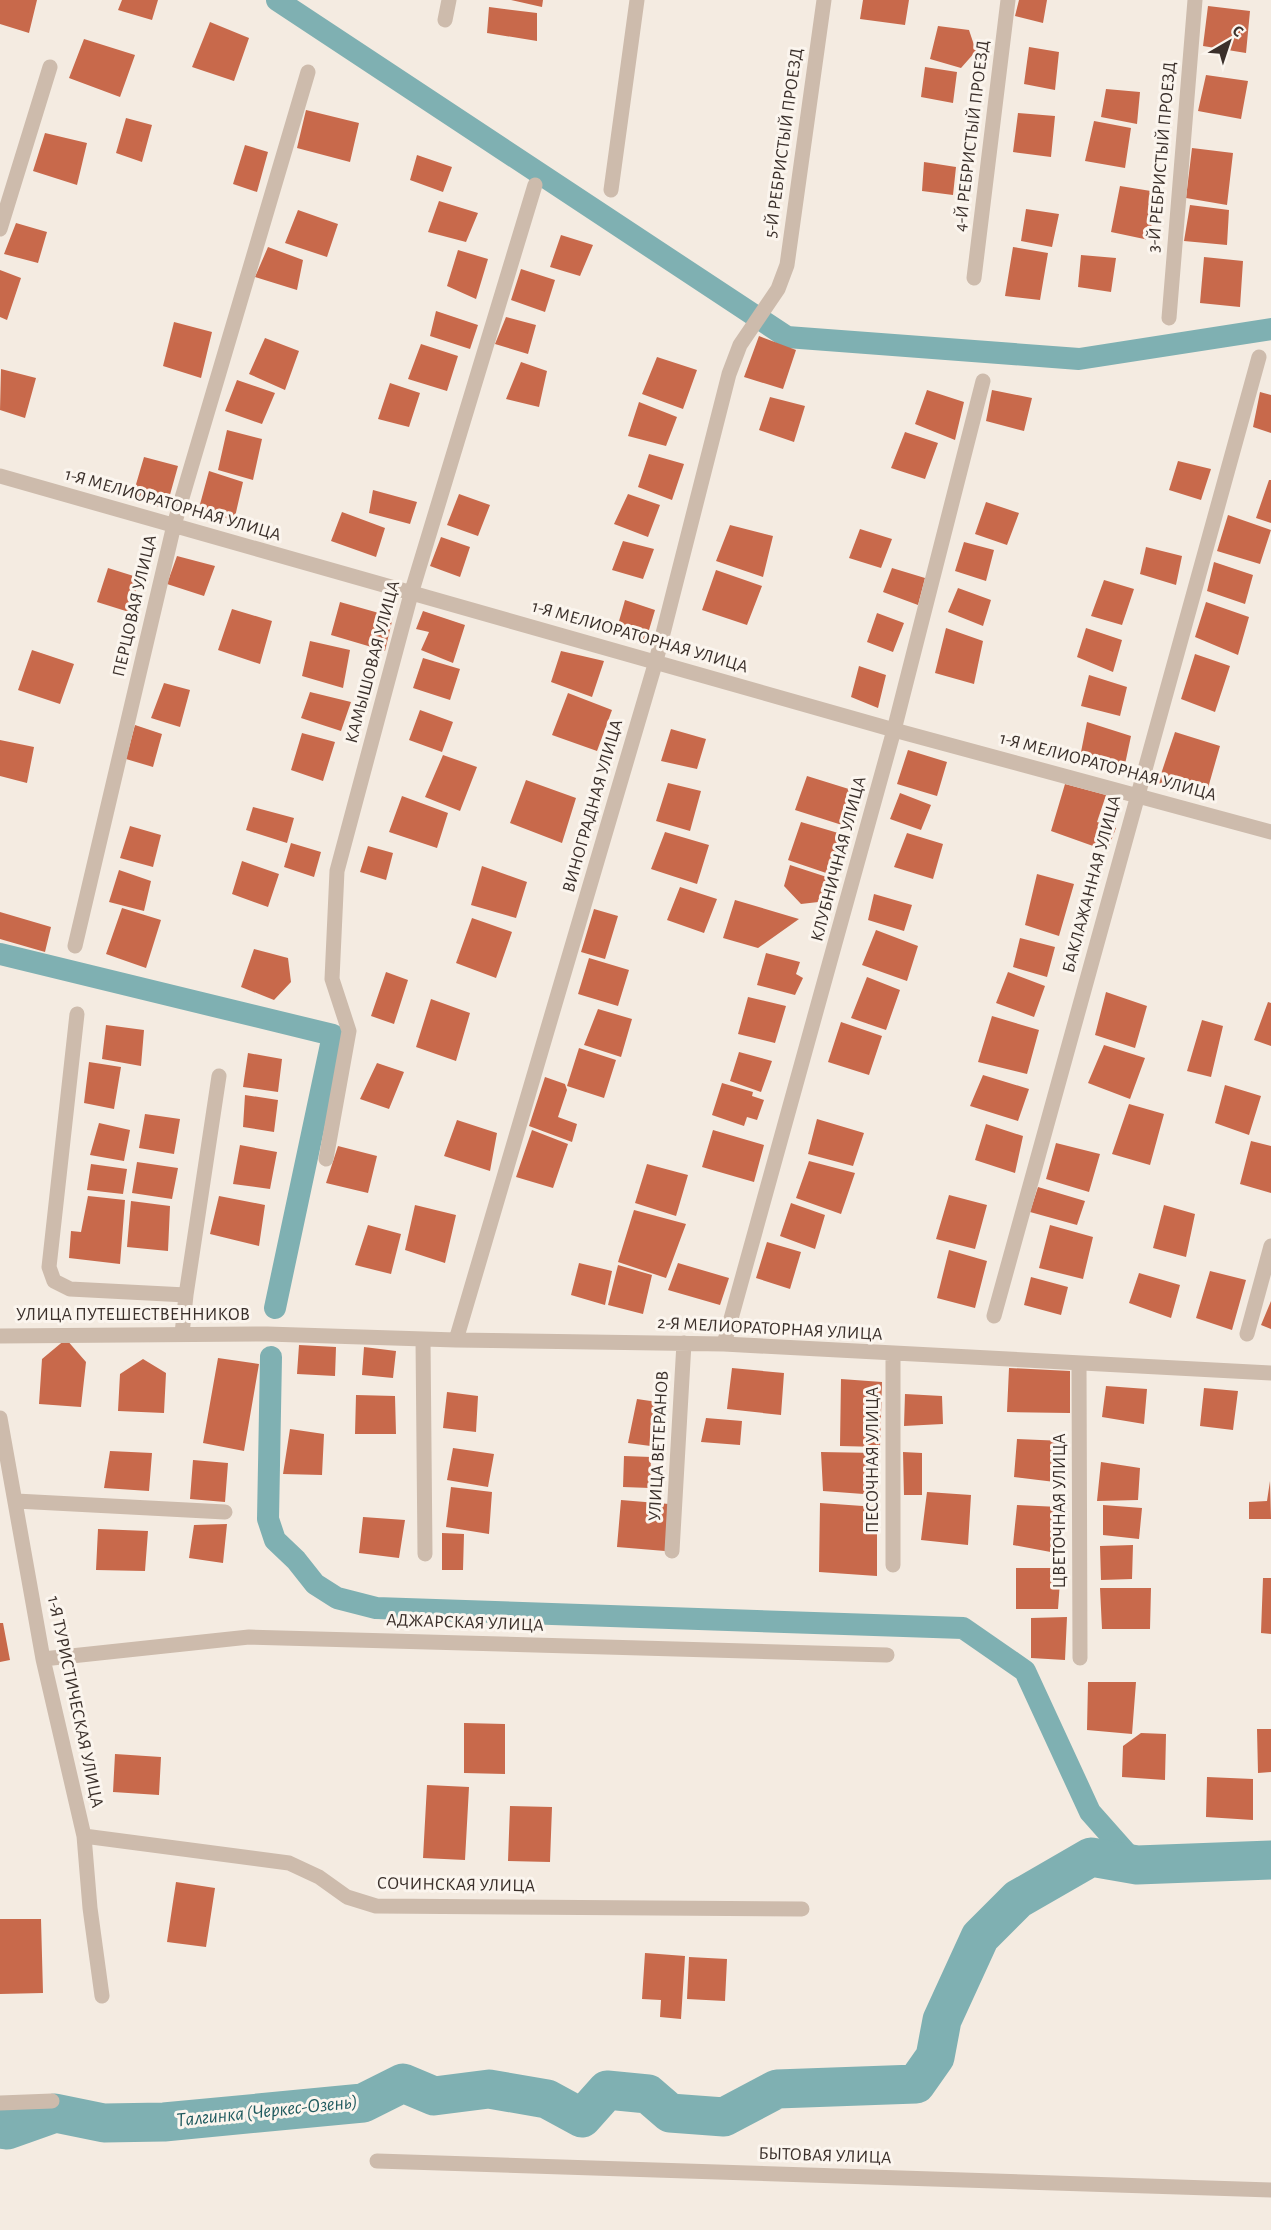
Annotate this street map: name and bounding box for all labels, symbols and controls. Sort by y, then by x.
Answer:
north arrow [1199,12,1259,72]
text: С [1229,22,1246,40]
street label: 4-Й РЕБРИСТЫЙ ПРОЕЗД [949,39,993,233]
street label: 5-Й РЕБРИСТЫЙ ПРОЕЗД [760,47,806,239]
street label: 3-Й РЕБРИСТЫЙ ПРОЕЗД [1143,61,1179,253]
street label: 1-Я МЕЛИОРАТОРНАЯ УЛИЦА [63,466,283,545]
street label: ПЕРЦОВАЯ УЛИЦА [110,533,160,679]
street label: КАМЫШОВАЯ УЛИЦА [343,578,403,745]
street label: 1-Я МЕЛИОРАТОРНАЯ УЛИЦА [530,598,750,677]
street label: ВИНОГРАДНАЯ УЛИЦА [560,717,626,895]
street label: 1-Я МЕЛИОРАТОРНАЯ УЛИЦА [998,729,1219,805]
street label: КЛУБНИЧНАЯ УЛИЦА [808,774,870,944]
street label: БАКЛАЖАННАЯ УЛИЦА [1060,793,1124,975]
street label: УЛИЦА ПУТЕШЕСТВЕННИКОВ [16,1306,250,1324]
street label: 2-Я МЕЛИОРАТОРНАЯ УЛИЦА [657,1314,884,1344]
street label: УЛИЦА ВЕТЕРАНОВ [646,1370,672,1522]
street label: ПЕСОЧНАЯ УЛИЦА [864,1386,882,1533]
street label: ЦВЕТОЧНАЯ УЛИЦА [1051,1433,1069,1589]
street label: 1-Я ТУРИСТИЧЕСКАЯ УЛИЦА [44,1595,106,1810]
street label: АДЖАРСКАЯ УЛИЦА [386,1611,544,1635]
street label: СОЧИНСКАЯ УЛИЦА [377,1875,536,1895]
water label: Талгинка (Черкес-Озень) [175,2092,359,2130]
street label: БЫТОВАЯ УЛИЦА [758,2145,892,2167]

